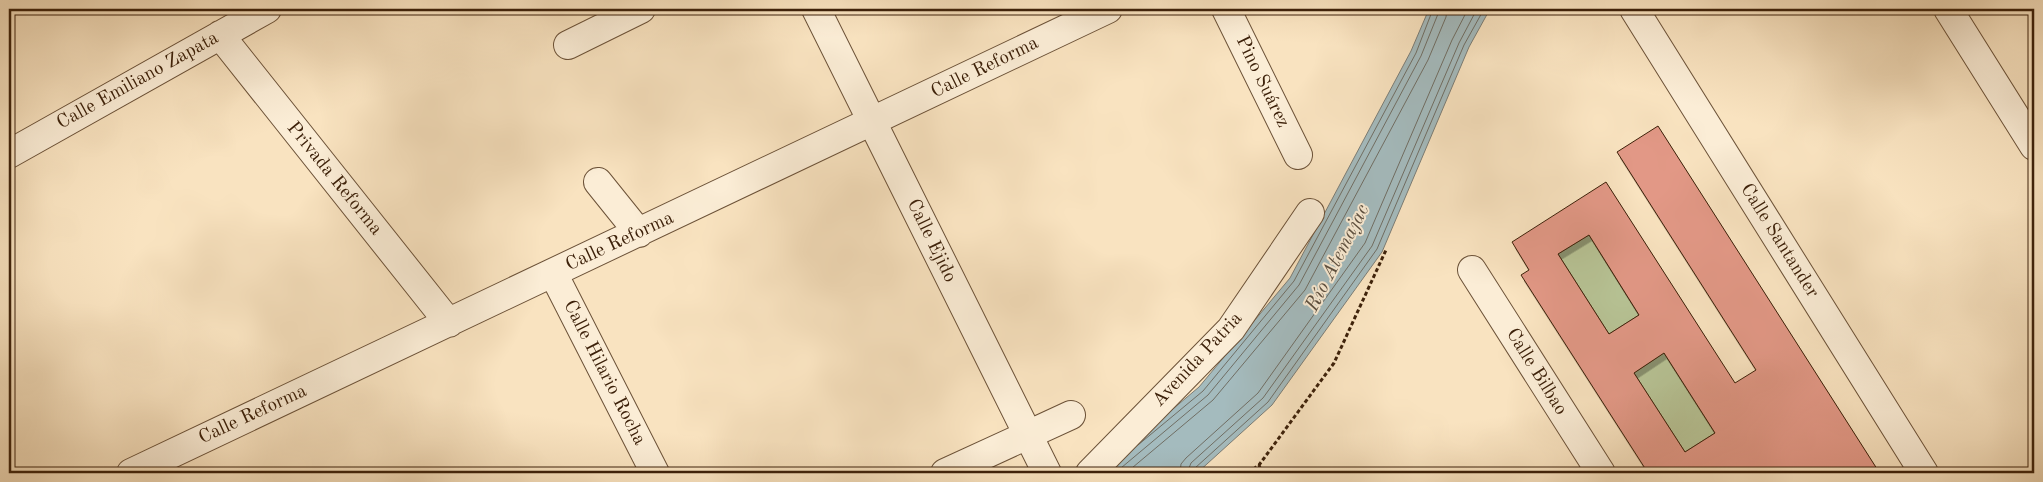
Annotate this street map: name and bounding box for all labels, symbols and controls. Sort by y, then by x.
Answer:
street label: Calle Emiliano Zapata [54,28,222,133]
street label: Pino Suárez [1232,33,1292,131]
street label: Calle Reforma [928,34,1042,102]
street label: Privada Reforma [283,119,386,240]
street label: Calle Santander [1736,181,1822,302]
street label: Calle Ejido [903,196,959,286]
water label: Río Atemajac [1302,201,1374,316]
street label: Calle Reforma [563,208,677,275]
street label: Calle Hilario Rocha [559,298,649,449]
street label: Avenida Patria [1150,309,1247,411]
street label: Calle Bilbao [1502,325,1570,419]
street label: Calle Reforma [196,381,310,448]

